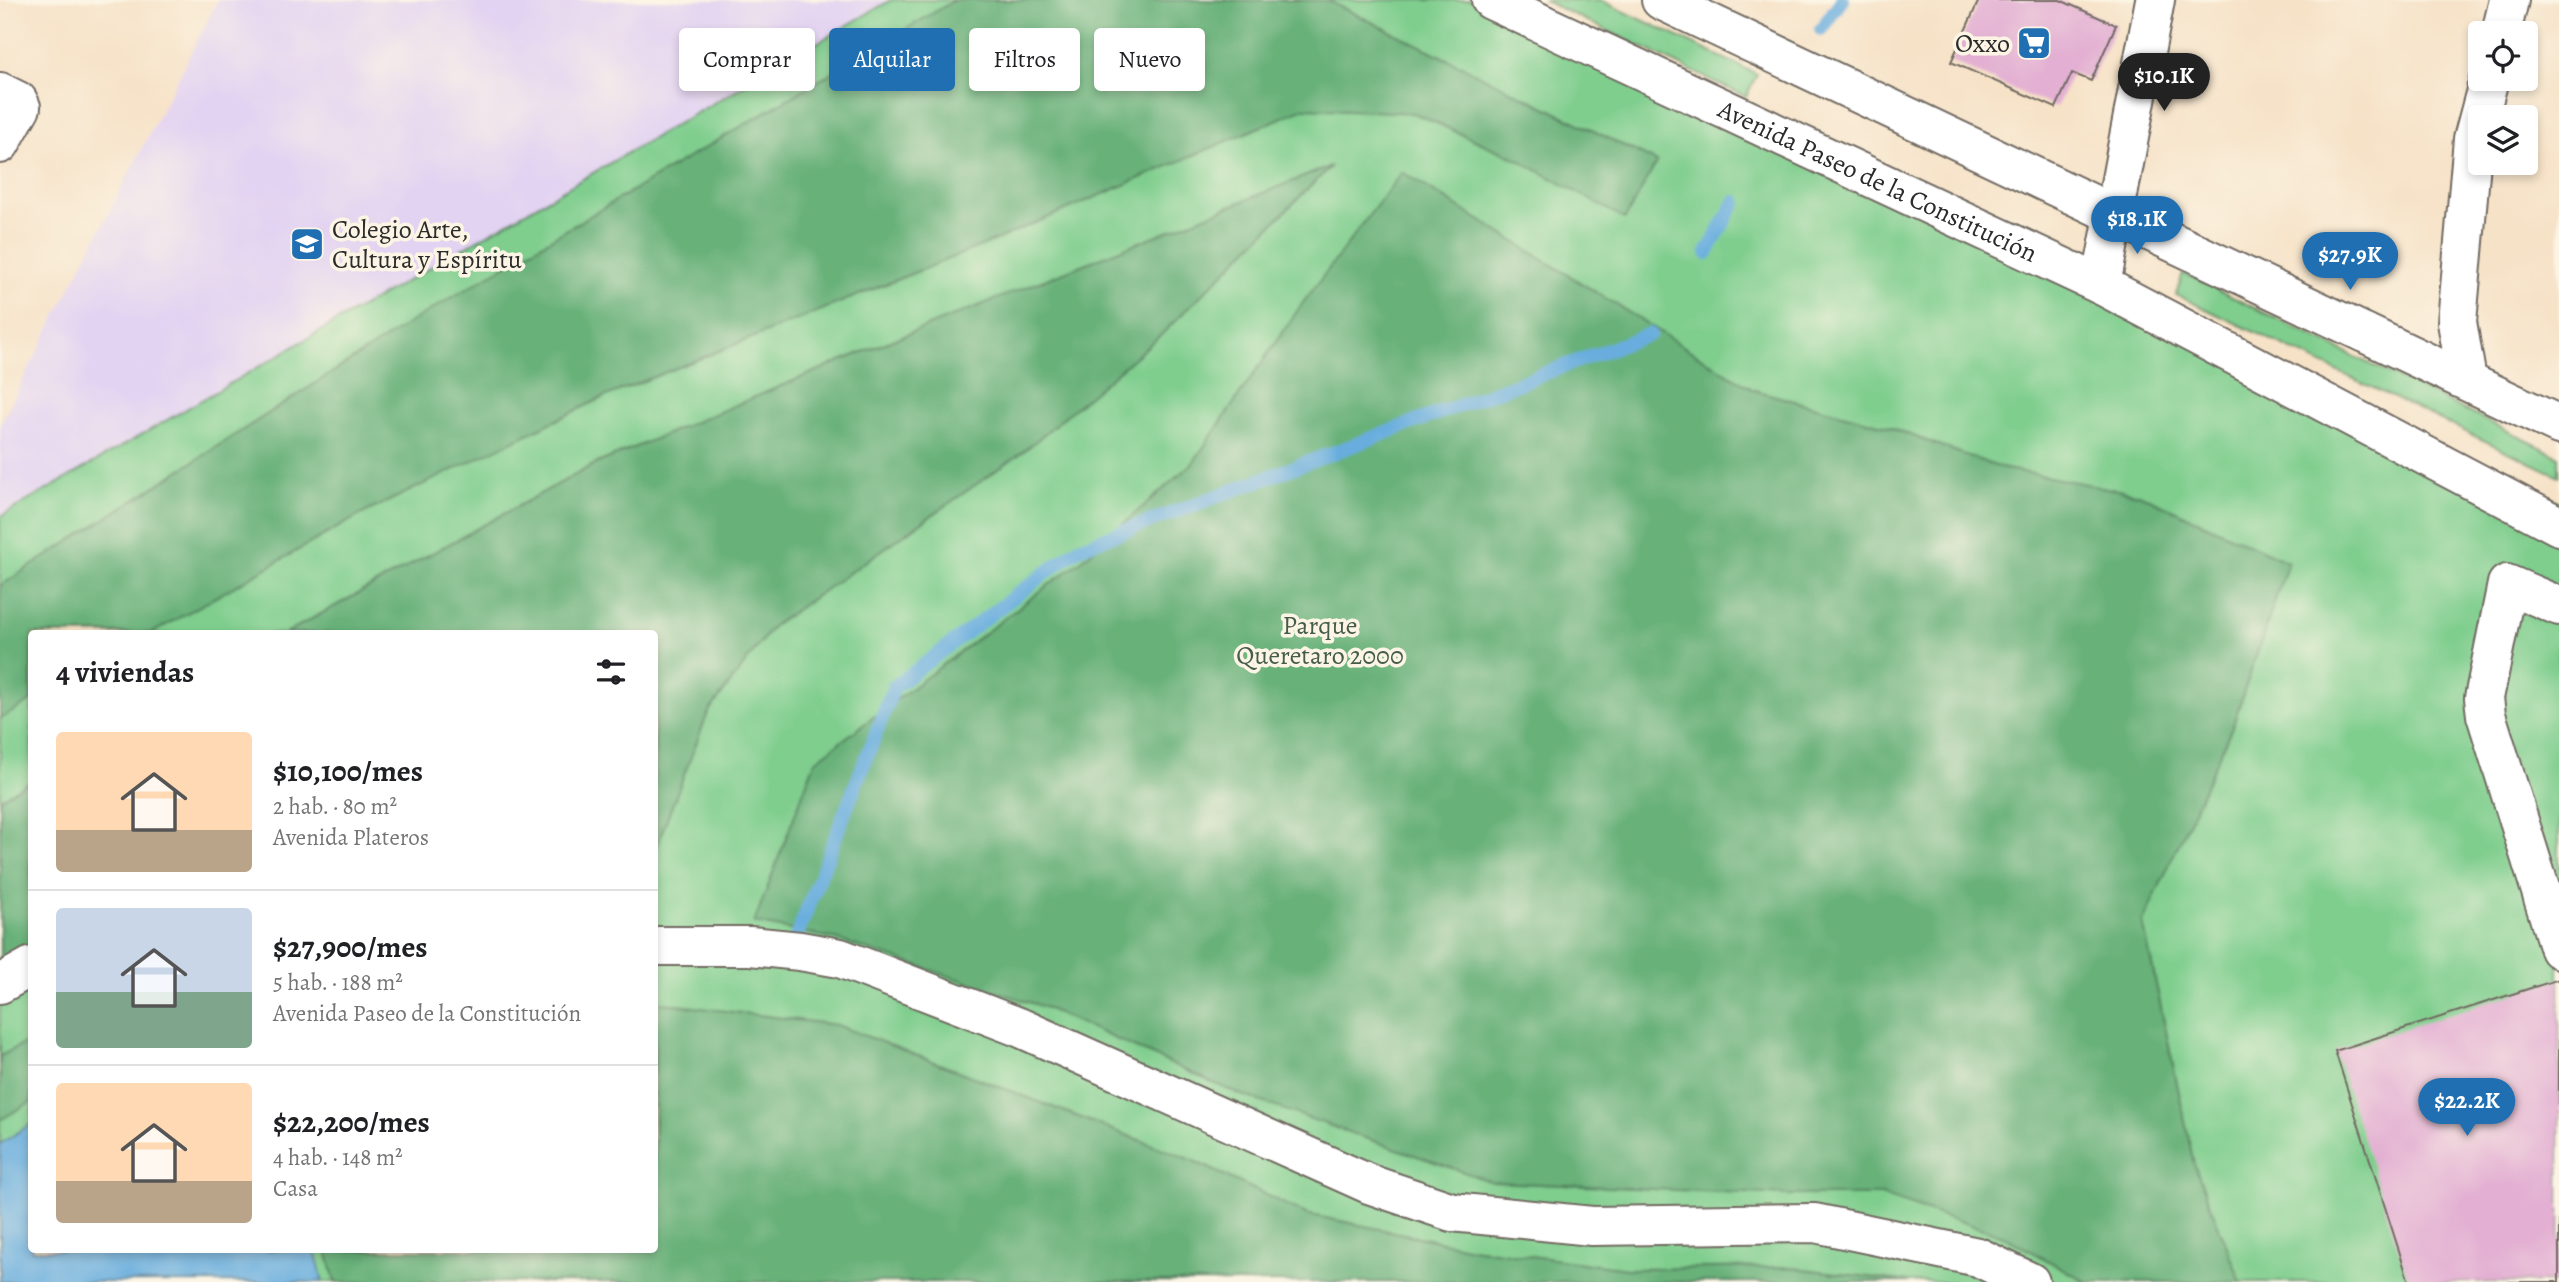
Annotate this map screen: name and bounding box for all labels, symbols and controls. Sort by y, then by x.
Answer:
map controls [2468,21,2538,175]
button: locate [2468,21,2538,91]
supermarket icon: Oxxo [2015,24,2053,62]
place label: Oxxo [1955,26,2010,61]
chip: Comprar [679,28,815,91]
chip: Alquilar [829,28,955,91]
chip: Filtros [969,28,1080,91]
chip: Nuevo [1094,28,1205,91]
pin: $10.1K [2107,54,2221,113]
text: $10.1K [2134,60,2194,91]
street label: Avenida Paseo de la Constitución [1712,91,2043,270]
button: layers [2468,105,2538,175]
pin: $18.1K [2080,196,2194,256]
text: $18.1K [2107,203,2167,234]
place label: Colegio Arte, Cultura y Espíritu [332,212,523,277]
school or university icon: Colegio Arte, Cultura y Espíritu [288,225,326,263]
pin: $27.9K [2293,232,2407,292]
text: $27.9K [2318,239,2382,270]
park label: Parque Queretaro 2000 [1236,608,1404,673]
text: 4 viviendas [56,652,194,692]
icon: filters [592,653,630,691]
text: $10,100/mes [273,751,423,791]
icon: home [112,760,196,844]
text: 2 hab. · 80 m² [273,791,397,822]
text: Avenida Plateros [273,822,429,853]
text: $27,900/mes [273,927,428,967]
icon: home [112,936,196,1020]
text: 5 hab. · 188 m² [273,967,403,998]
text: Avenida Paseo de la Constitución [273,998,581,1029]
pin: $22.2K [2410,1078,2524,1138]
text: $22.2K [2434,1085,2500,1116]
text: $22,200/mes [273,1102,430,1142]
icon: home [112,1111,196,1195]
text: 4 hab. · 148 m² [273,1142,403,1173]
text: Casa [273,1173,318,1204]

